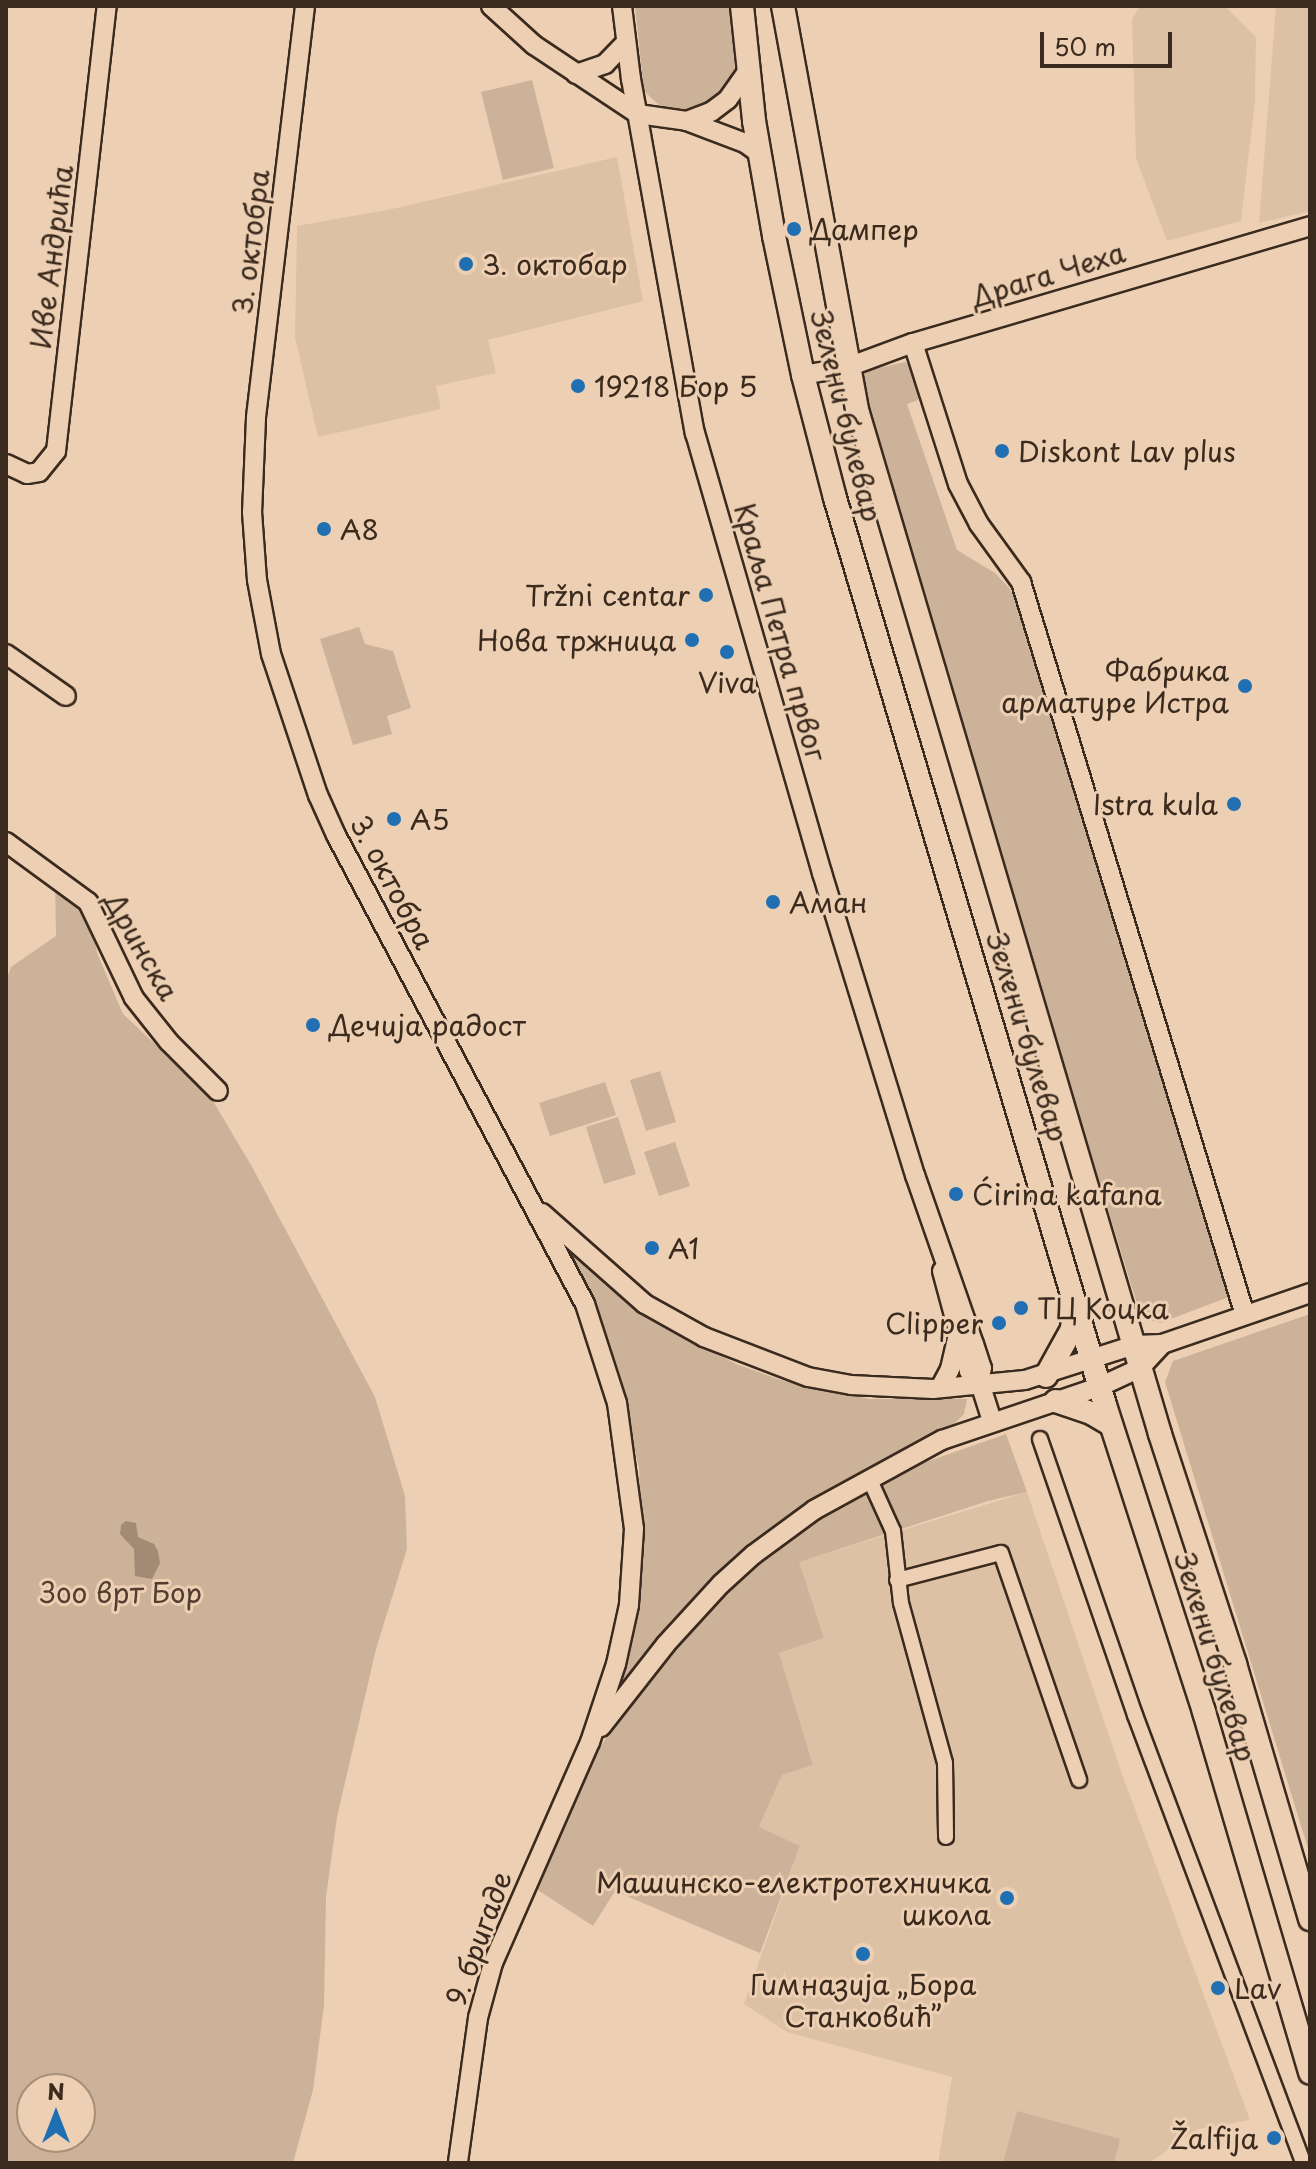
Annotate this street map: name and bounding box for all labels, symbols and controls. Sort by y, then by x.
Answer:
scale bar [1044,16,1176,66]
text: 50 m [1054,28,1116,64]
street label: Иве Андрића [23,163,79,351]
street label: 3. октобра [224,167,276,317]
place label: Дампер [810,212,919,246]
marker: Дампер [785,220,803,238]
street label: Драга Чеха [966,234,1130,314]
place label: 3. октобар [482,247,628,281]
marker: 3. октобар [457,255,475,273]
street label: Зелени булевар [804,306,890,526]
place label: 19218 Бор 5 [594,369,759,403]
marker: 19218 Бор 5 [569,377,587,395]
place label: Diskont Lav plus [1018,434,1239,468]
marker: Diskont Lav plus [993,442,1011,460]
street label: Краља Петра првог [728,498,834,766]
place label: A8 [340,512,379,546]
marker: A8 [315,520,333,538]
place label: Tržni centar [524,578,690,612]
marker: Tržni centar [697,586,715,604]
place label: Нова тржница [476,623,676,657]
marker: Нова тржница [683,631,701,649]
marker: Viva [718,643,736,661]
place label: Фабрика арматуре Истра [999,653,1229,719]
place label: Viva [698,665,756,699]
marker: Фабрика арматуре Истра [1236,677,1254,695]
place label: Istra kula [1090,787,1218,821]
marker: Istra kula [1225,795,1243,813]
place label: A5 [410,802,449,836]
street label: 3. октобра [344,809,442,955]
marker: A5 [385,810,403,828]
place label: Аман [789,885,868,919]
street label: Дринска [98,886,186,1006]
marker: Аман [764,893,782,911]
street label: Зелени булевар [980,928,1076,1146]
place label: Дечија радост [329,1008,527,1042]
marker: Дечија радост [304,1016,322,1034]
place label: Ćirina kafana [972,1177,1162,1211]
marker: Ćirina kafana [947,1185,965,1203]
place label: A1 [668,1231,699,1265]
marker: A1 [643,1239,661,1257]
place label: ТЦ Коцка [1037,1291,1172,1325]
marker: ТЦ Коцка [1012,1299,1030,1317]
place label: Clipper [885,1306,983,1340]
marker: Clipper [990,1314,1008,1332]
street label: Зелени булевар [1168,1548,1264,1766]
park label: Зоо врт Бор [39,1575,203,1609]
place label: Машинско-електротехничка школа [596,1865,991,1931]
street label: 9. бригаде [438,1866,518,2010]
marker: Машинско-електротехничка школа [998,1889,1016,1907]
marker: Гимназија „Бора Станковић” [854,1945,872,1963]
place label: Гимназија „Бора Станковић” [749,1967,977,2033]
place label: Lav [1234,1971,1281,2005]
marker: Lav [1209,1979,1227,1997]
north arrow [16,2073,96,2153]
text: N [47,2074,65,2107]
place label: Žalfija [1170,2121,1258,2155]
marker: Žalfija [1265,2129,1283,2147]

